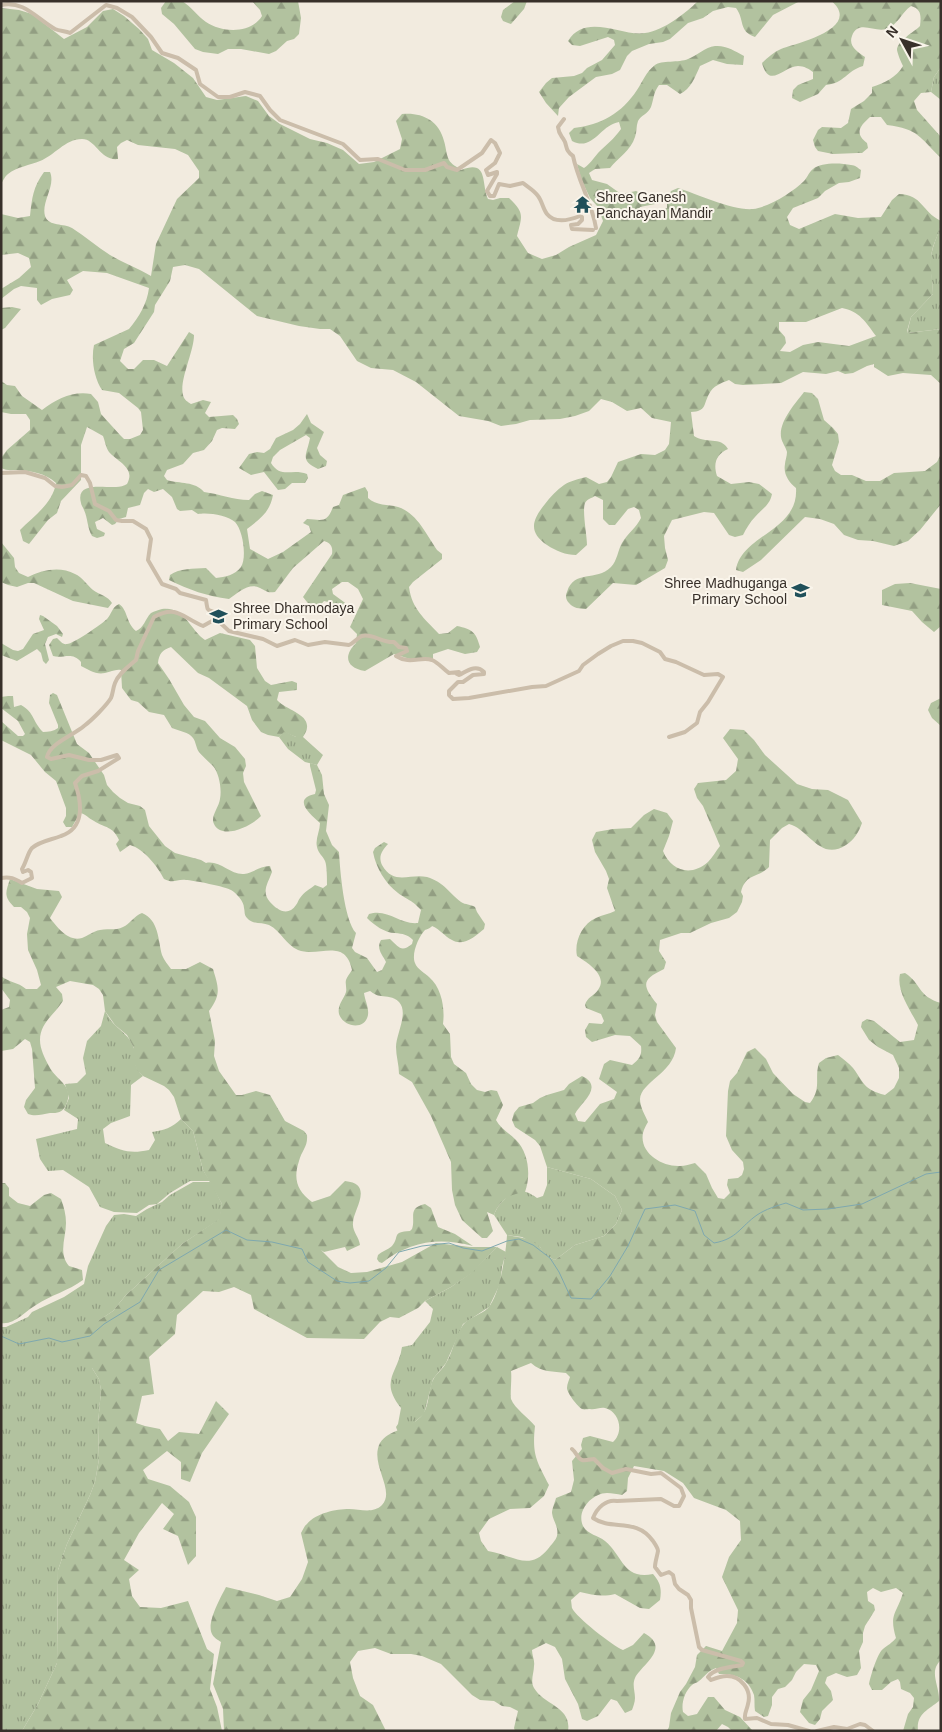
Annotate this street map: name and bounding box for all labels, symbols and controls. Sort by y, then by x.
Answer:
north arrow [877,15,927,65]
text: N [883,23,901,41]
place label: Shree Ganesh Panchayan Mandir [596,189,713,221]
temple icon: Shree Ganesh Panchayan Mandir [572,195,592,215]
place label: Shree Madhuganga Primary School [664,575,787,607]
school or university icon: Shree Madhuganga Primary School [791,581,811,601]
place label: Shree Dharmodaya Primary School [233,600,355,632]
school or university icon: Shree Dharmodaya Primary School [209,606,229,626]

